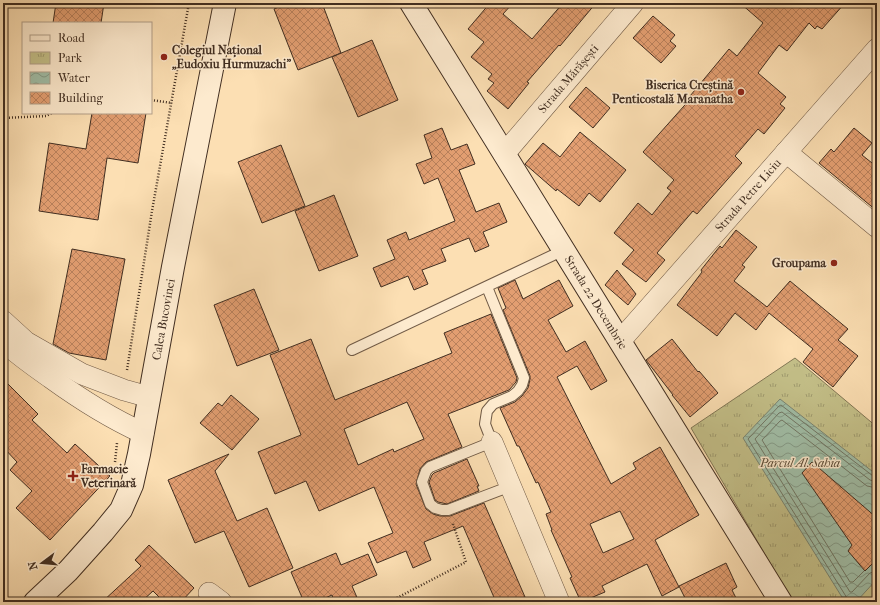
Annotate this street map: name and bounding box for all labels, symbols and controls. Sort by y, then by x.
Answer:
legend [22,22,152,114]
text: Road [58,31,85,45]
street label: Strada Mărășești [535,41,602,116]
place label: Colegiul Național „Eudoxiu Hurmuzachi” [171,43,291,71]
text: Park [58,51,83,65]
marker: Colegiul Național „Eudoxiu Hurmuzachi” [159,52,169,62]
text: Water [57,71,91,85]
place label: Biserica Creștină Penticostală Maranatha [612,78,733,106]
marker: Biserica Creștină Penticostală Maranatha [736,87,746,97]
text: Building [58,91,103,105]
street label: Strada Petre Liciu [712,156,784,235]
street label: Strada 22 Decembrie [562,253,630,352]
place label: Groupama [772,256,826,271]
marker: Groupama [829,258,839,268]
street label: Calea Bucovinei [149,277,178,361]
park label: Parcul Al. Sahia [759,456,840,470]
place label: Farmacie Veterinară [80,462,137,490]
marker: Farmacie Veterinară [68,471,78,481]
north arrow [22,543,62,583]
text: N [25,559,40,571]

